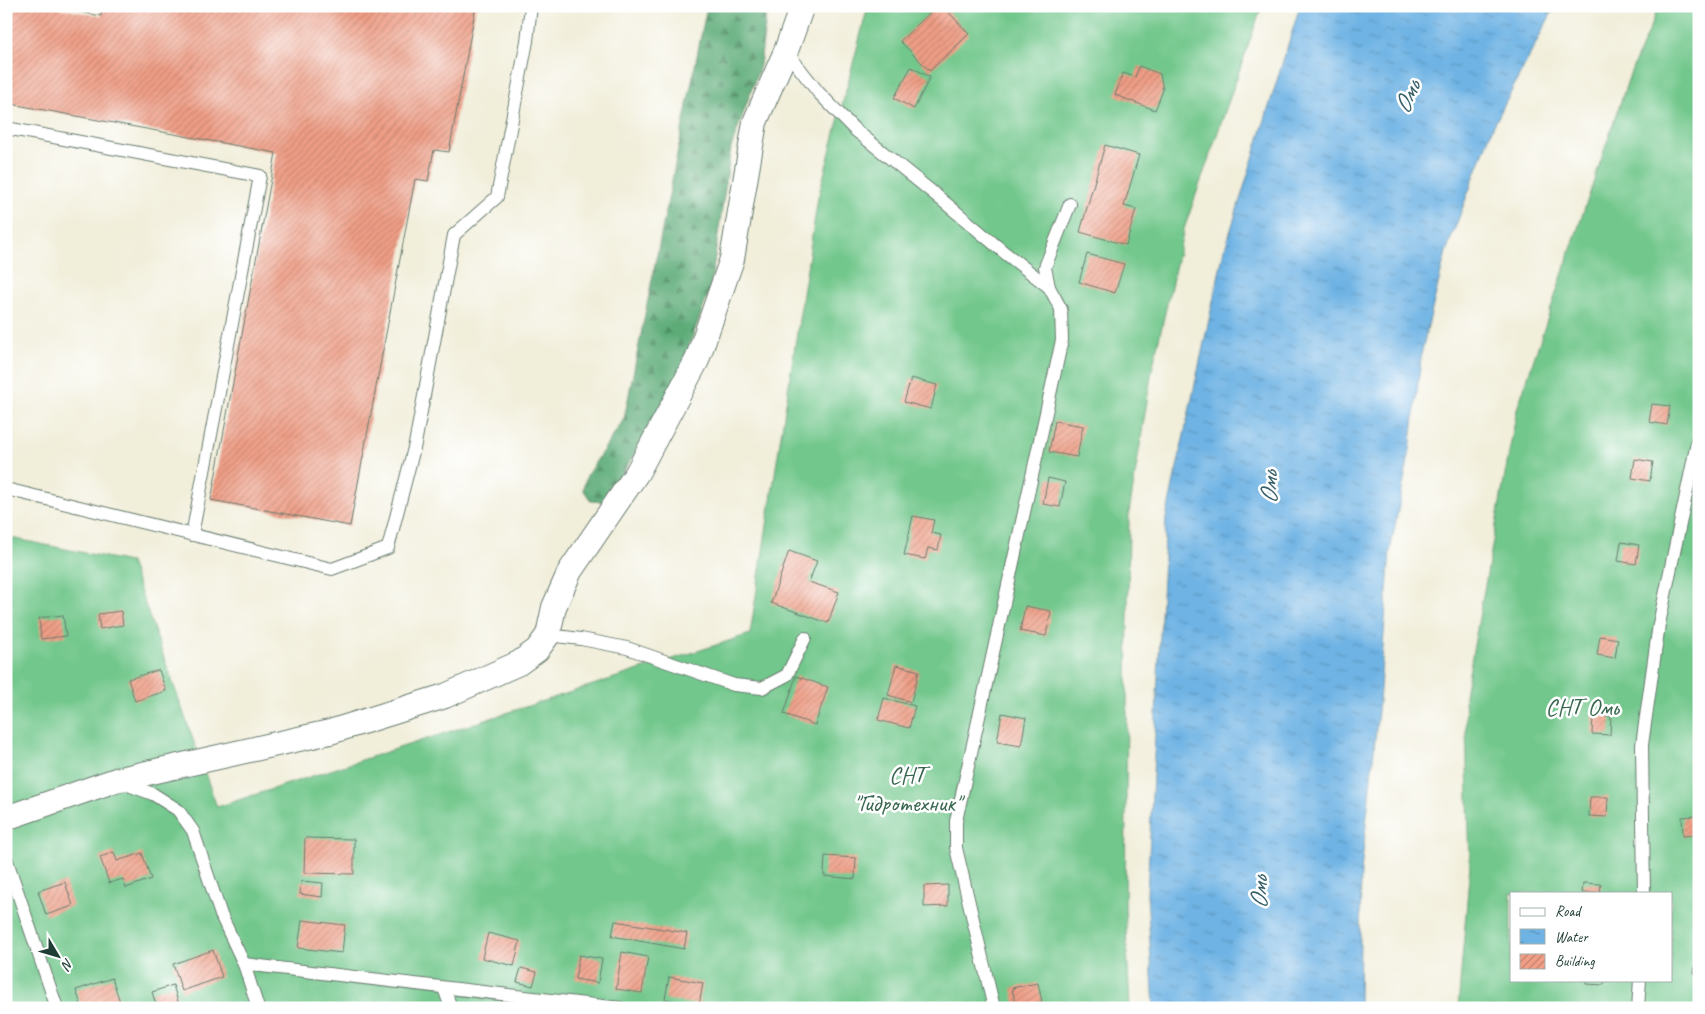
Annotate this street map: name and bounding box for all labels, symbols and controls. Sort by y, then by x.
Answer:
water label: Омь [1386,73,1429,119]
water label: Омь [1253,468,1285,504]
park label: СНТ Омь [1546,692,1620,722]
park label: СНТ "Гидротехник" [853,760,966,818]
water label: Омь [1243,873,1275,909]
legend [1510,892,1672,982]
text: Road [1555,902,1582,921]
text: Water [1555,928,1589,947]
north arrow [32,932,82,982]
text: Building [1555,952,1595,971]
text: N [57,955,77,974]

